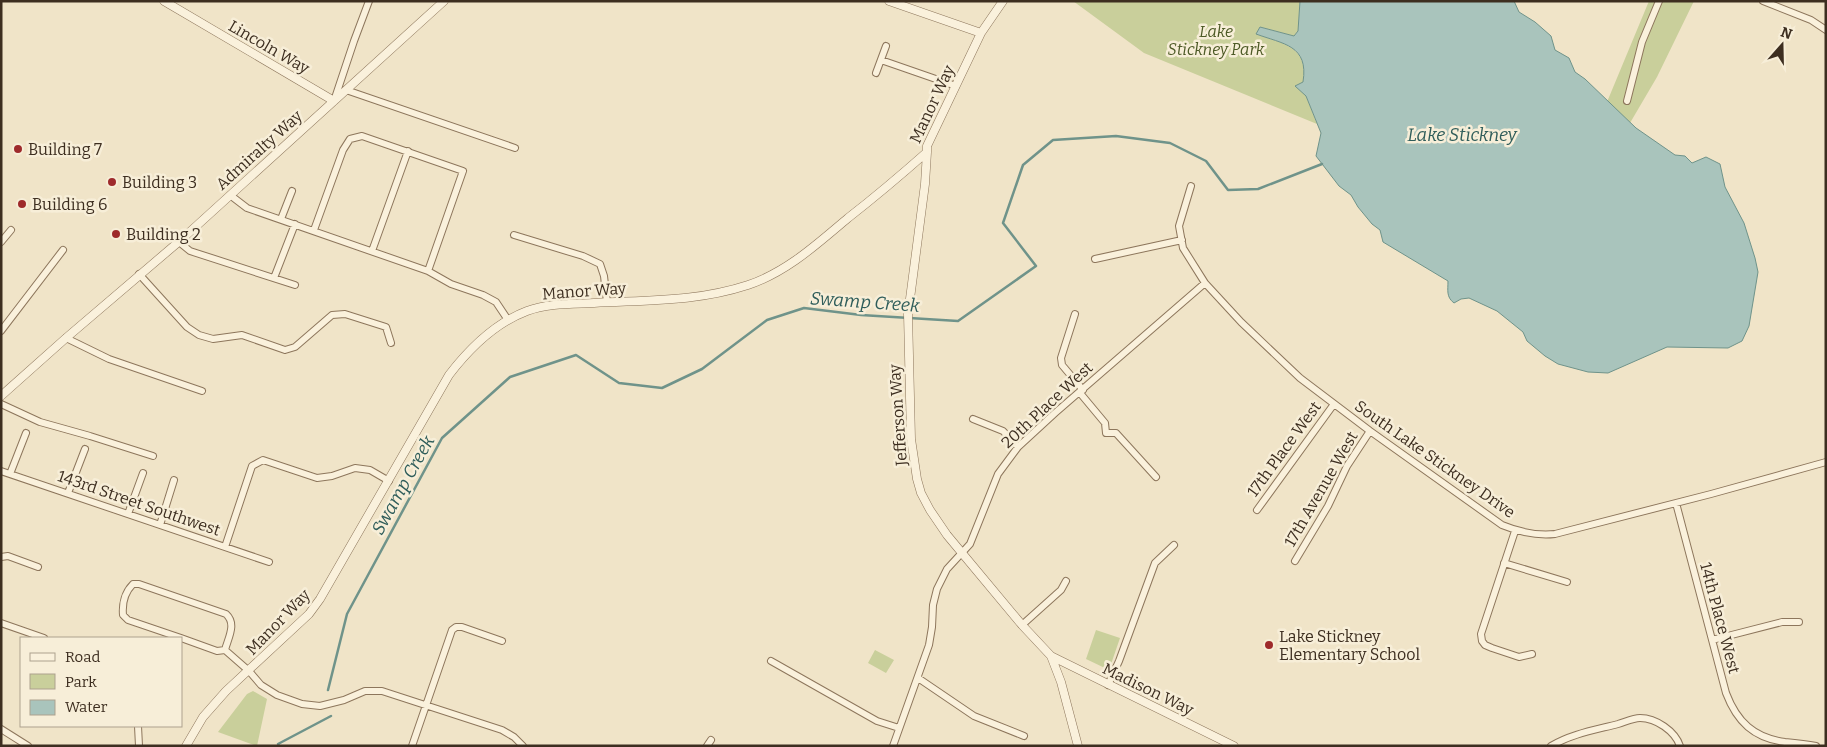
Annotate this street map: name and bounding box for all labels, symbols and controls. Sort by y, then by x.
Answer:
street label: Lincoln Way [225,16,313,78]
north arrow [1757,20,1807,70]
park label: Lake Stickney Park [1168,22,1265,59]
text: N [1778,23,1794,43]
street label: Manor Way [906,61,959,146]
street label: Admiralty Way [212,106,306,194]
water label: Lake Stickney [1407,124,1518,146]
place label: Building 7 [28,140,102,159]
marker: Building 7 [12,143,24,155]
place label: Building 3 [122,173,197,192]
marker: Building 3 [106,176,118,188]
place label: Building 6 [32,195,107,214]
marker: Building 6 [16,198,28,210]
place label: Building 2 [126,225,201,244]
marker: Building 2 [110,228,122,240]
street label: Manor Way [541,279,627,303]
water label: Swamp Creek [809,287,921,317]
street label: 20th Place West [998,358,1097,452]
street label: Jefferson Way [885,363,911,468]
street label: South Lake Stickney Drive [1351,396,1519,522]
street label: 17th Place West [1243,398,1325,500]
street label: 17th Avenue West [1280,428,1362,550]
water label: Swamp Creek [367,431,439,538]
street label: 143rd Street Southwest [55,466,223,540]
street label: 14th Place West [1696,560,1744,676]
street label: Manor Way [242,585,314,659]
place label: Lake Stickney Elementary School [1279,627,1420,664]
legend [20,637,182,727]
marker: Lake Stickney Elementary School [1263,639,1275,651]
text: Road [65,648,100,666]
street label: Madison Way [1099,659,1197,719]
text: Park [65,673,97,691]
text: Water [65,698,108,716]

